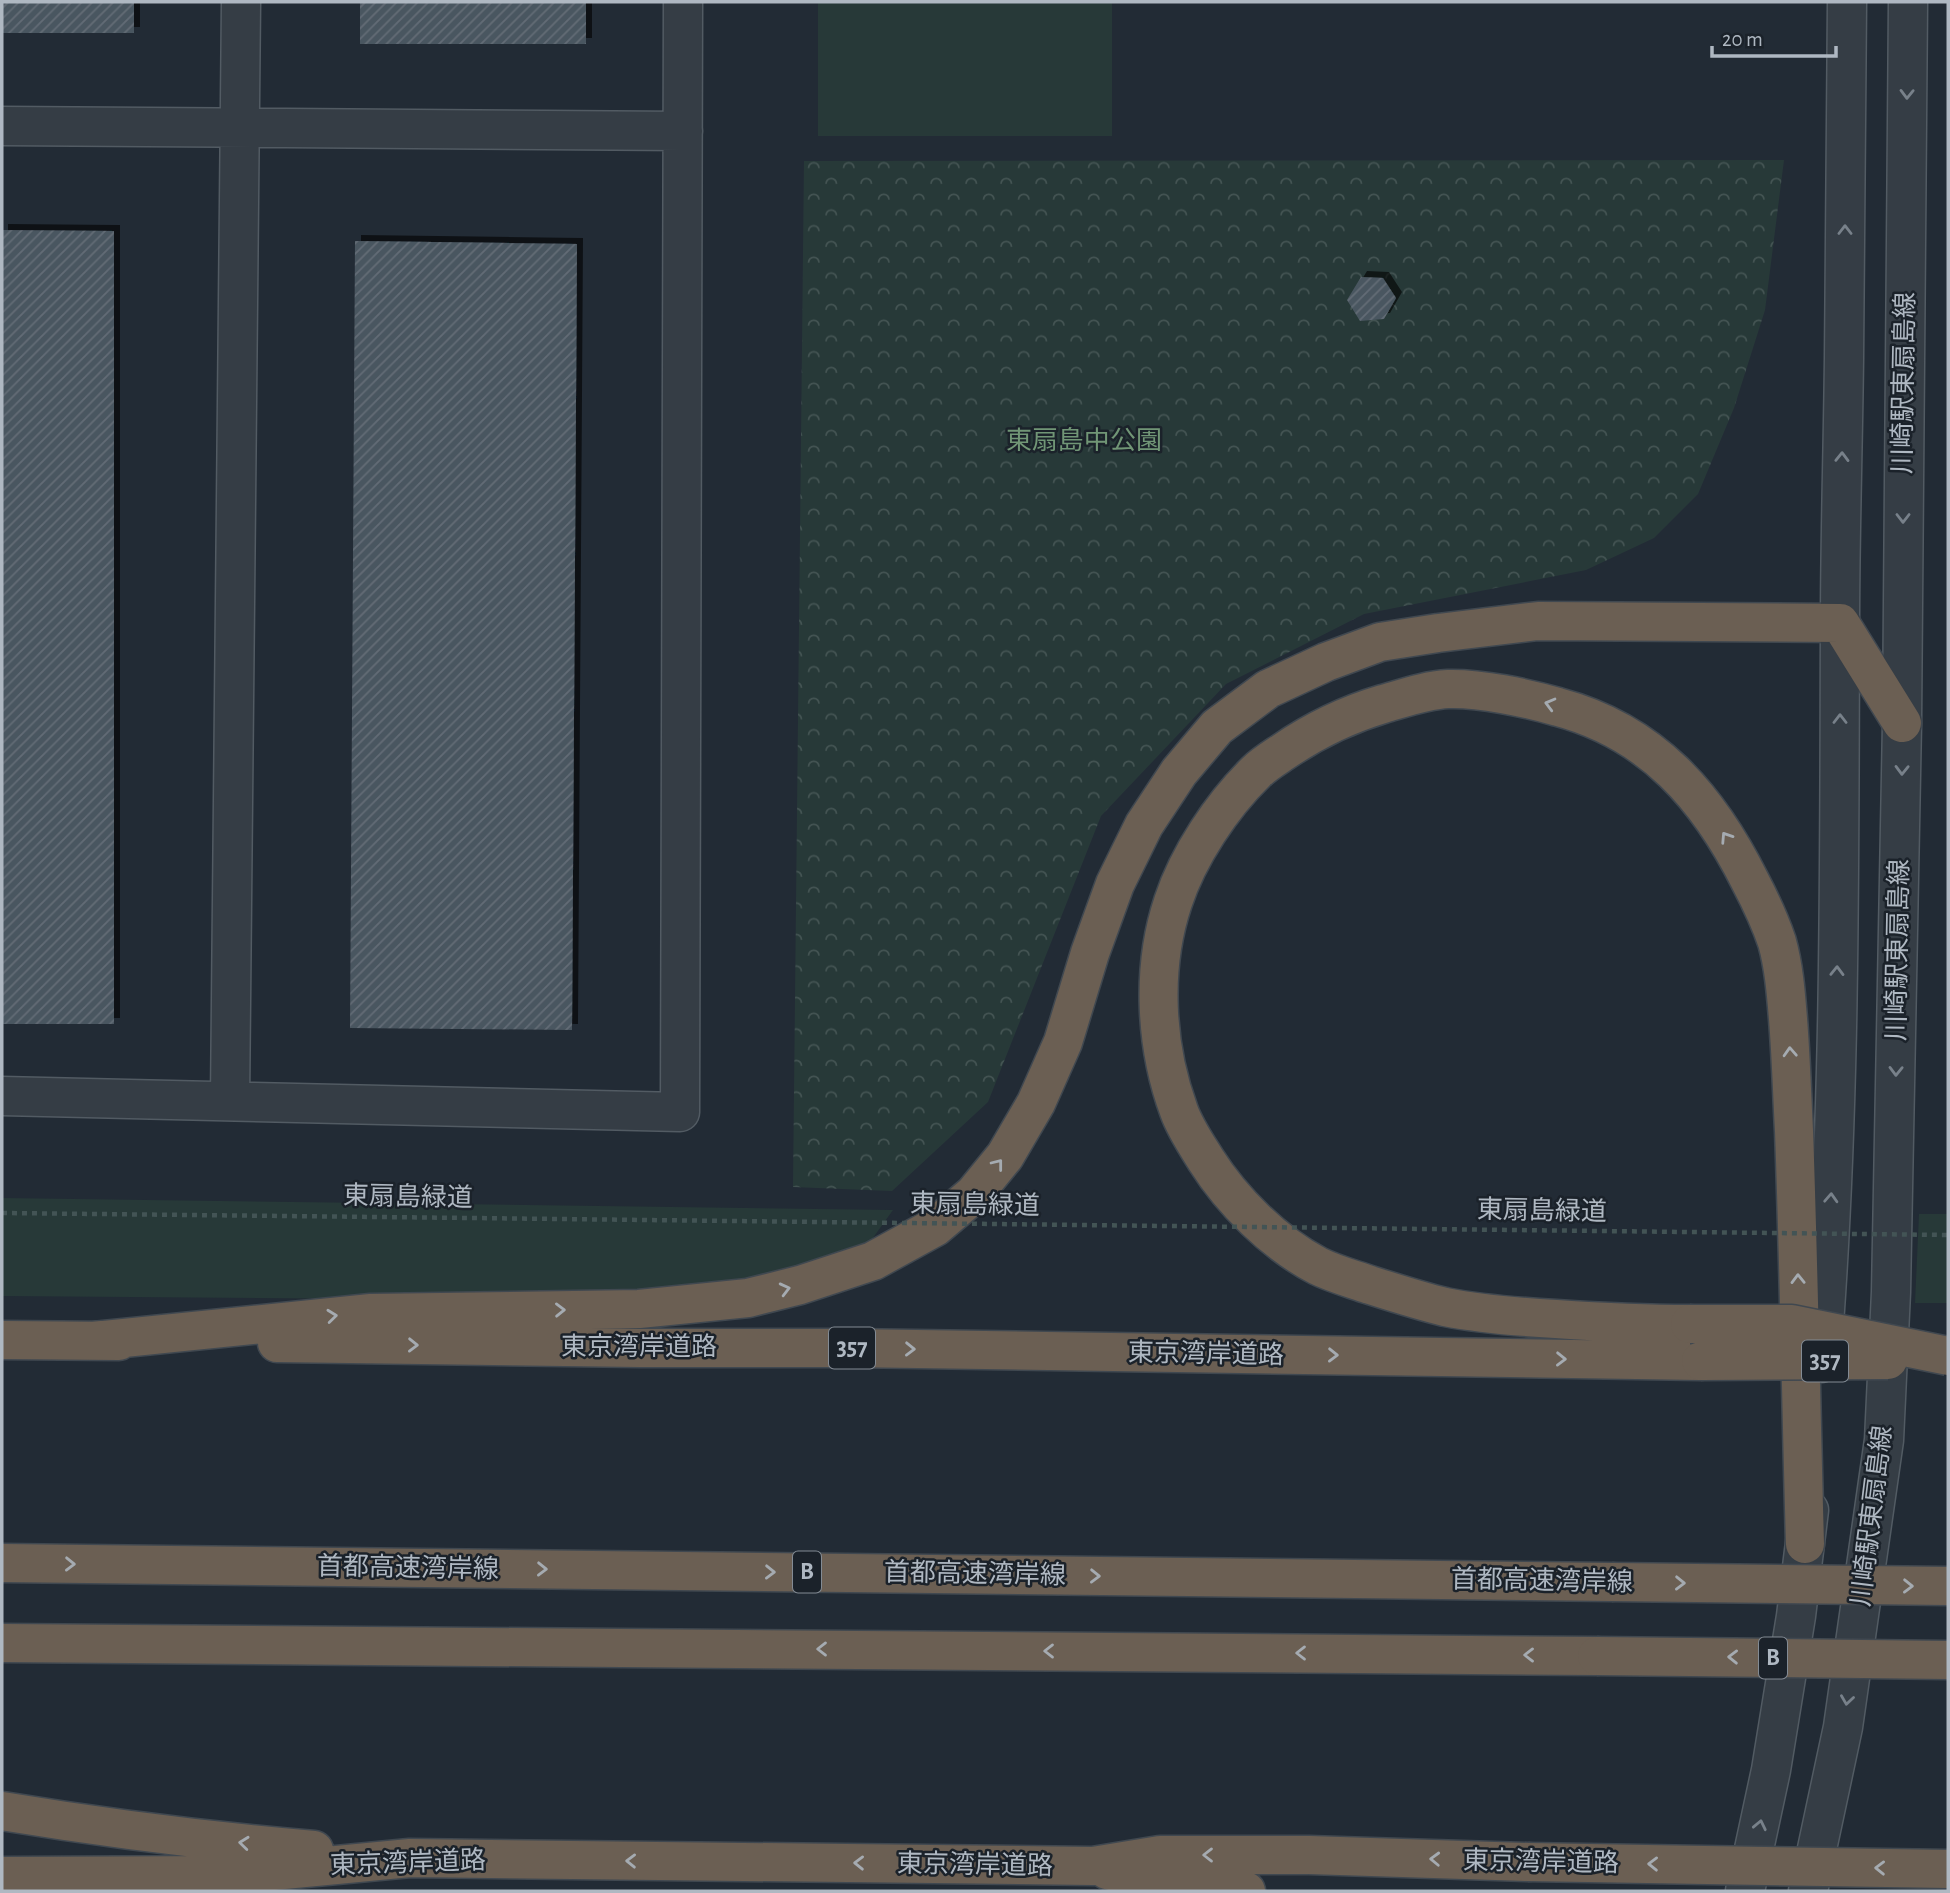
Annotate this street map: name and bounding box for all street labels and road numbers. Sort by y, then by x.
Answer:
street label: 川崎駅東扇島線 [1887,292,1919,474]
street label: 川崎駅東扇島線 [1881,859,1913,1041]
street label: 東扇島緑道 [343,1181,473,1211]
street label: 東扇島緑道 [910,1189,1040,1219]
street label: 東扇島緑道 [1477,1195,1607,1225]
road number: 357 [829,1328,875,1368]
street label: 東京湾岸道路 [561,1332,717,1360]
street label: 東京湾岸道路 [1128,1338,1284,1368]
road number: 357 [1802,1340,1848,1381]
street label: 川崎駅東扇島線 [1846,1424,1896,1608]
street label: 首都高速湾岸線 [317,1551,499,1583]
road number: B [793,1552,821,1592]
street label: 首都高速湾岸線 [884,1557,1066,1589]
street label: 首都高速湾岸線 [1451,1564,1633,1596]
road number: B [1759,1638,1787,1678]
street label: 東京湾岸道路 [330,1845,486,1879]
street label: 東京湾岸道路 [1463,1846,1619,1876]
street label: 東京湾岸道路 [897,1849,1053,1879]

